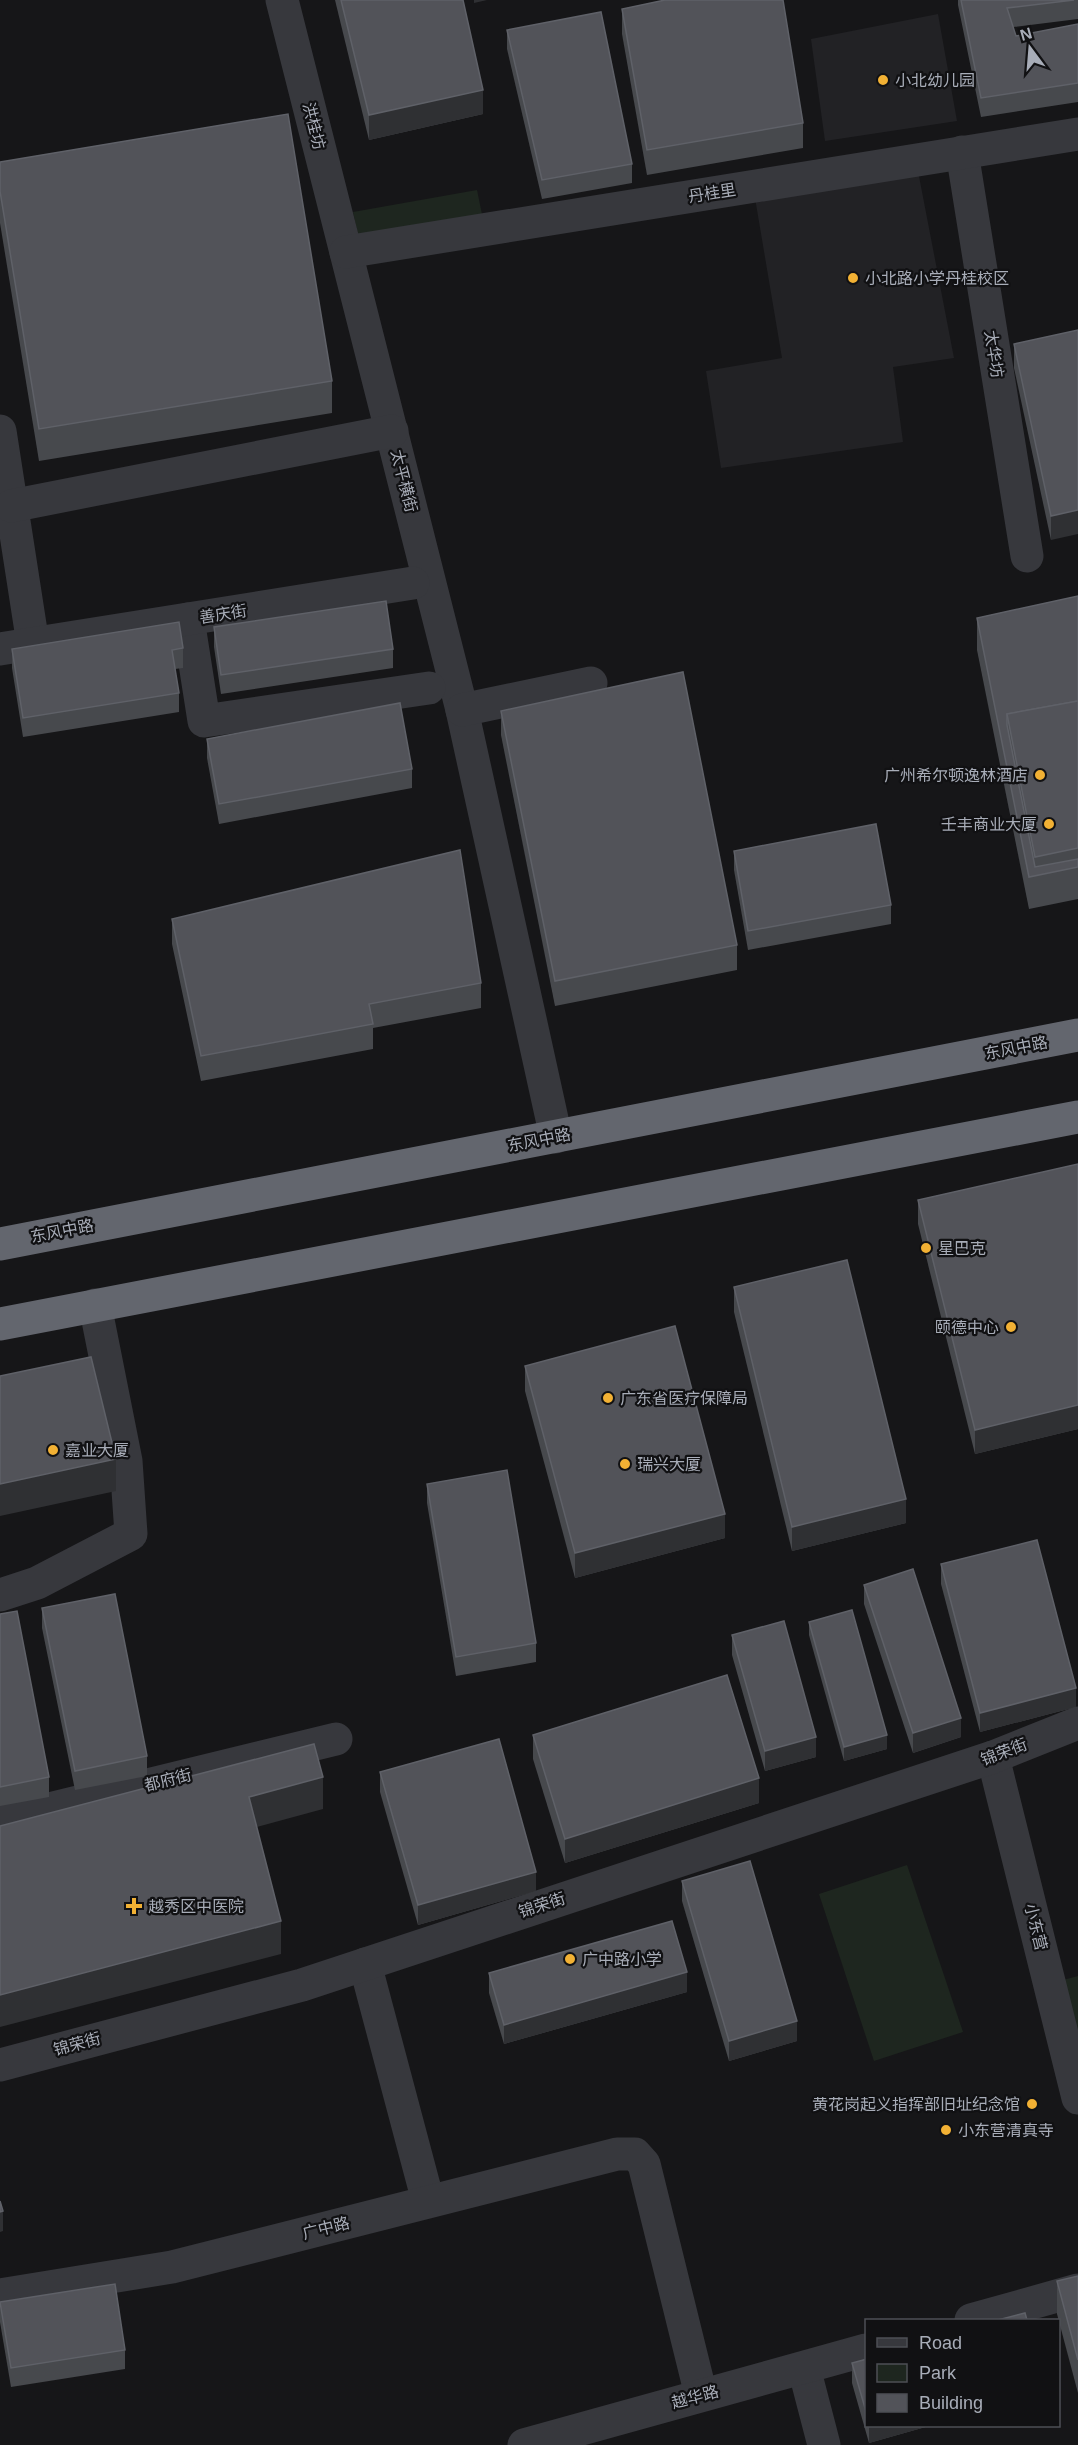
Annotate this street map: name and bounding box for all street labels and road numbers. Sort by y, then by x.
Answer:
street label: 洪桂坊 [300,101,328,151]
street label: 丹桂里 [687,181,737,205]
street label: 太华坊 [982,329,1006,379]
street label: 太平横街 [388,448,420,514]
street label: 善庆街 [198,602,248,626]
street label: 东风中路 [983,1034,1049,1062]
street label: 东风中路 [506,1126,572,1154]
street label: 东风中路 [29,1217,95,1245]
street label: 锦荣街 [979,1735,1029,1769]
street label: 都府街 [143,1766,193,1794]
street label: 锦荣街 [517,1889,567,1921]
street label: 小东营 [1022,1902,1050,1952]
street label: 锦荣街 [52,2030,102,2058]
street label: 广中路 [301,2214,351,2242]
street label: 越华路 [670,2383,720,2411]

